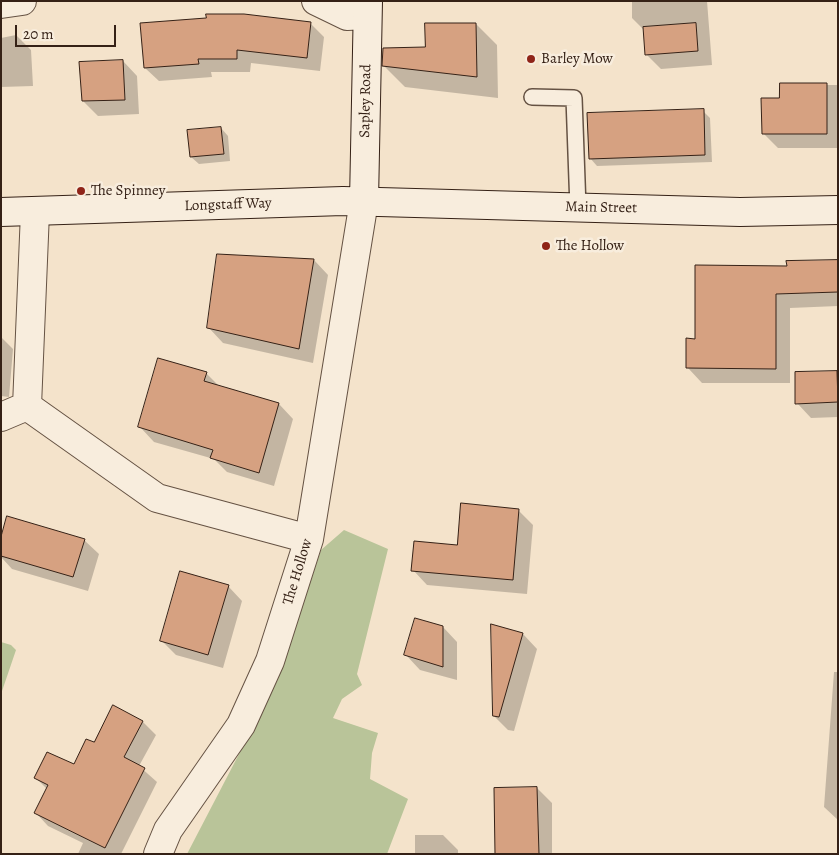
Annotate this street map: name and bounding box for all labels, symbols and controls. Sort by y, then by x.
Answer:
scale bar [18,15,119,47]
text: 20 m [23,24,54,44]
place label: Barley Mow [541,50,613,68]
marker: Barley Mow [525,53,537,65]
street label: Sapley Road [356,64,376,138]
place label: The Spinney [91,182,165,200]
marker: The Spinney [75,185,87,197]
street label: Longstaff Way [184,194,272,216]
street label: Main Street [565,198,637,218]
place label: The Hollow [556,237,624,255]
marker: The Hollow [540,240,552,252]
street label: The Hollow [279,537,317,607]

